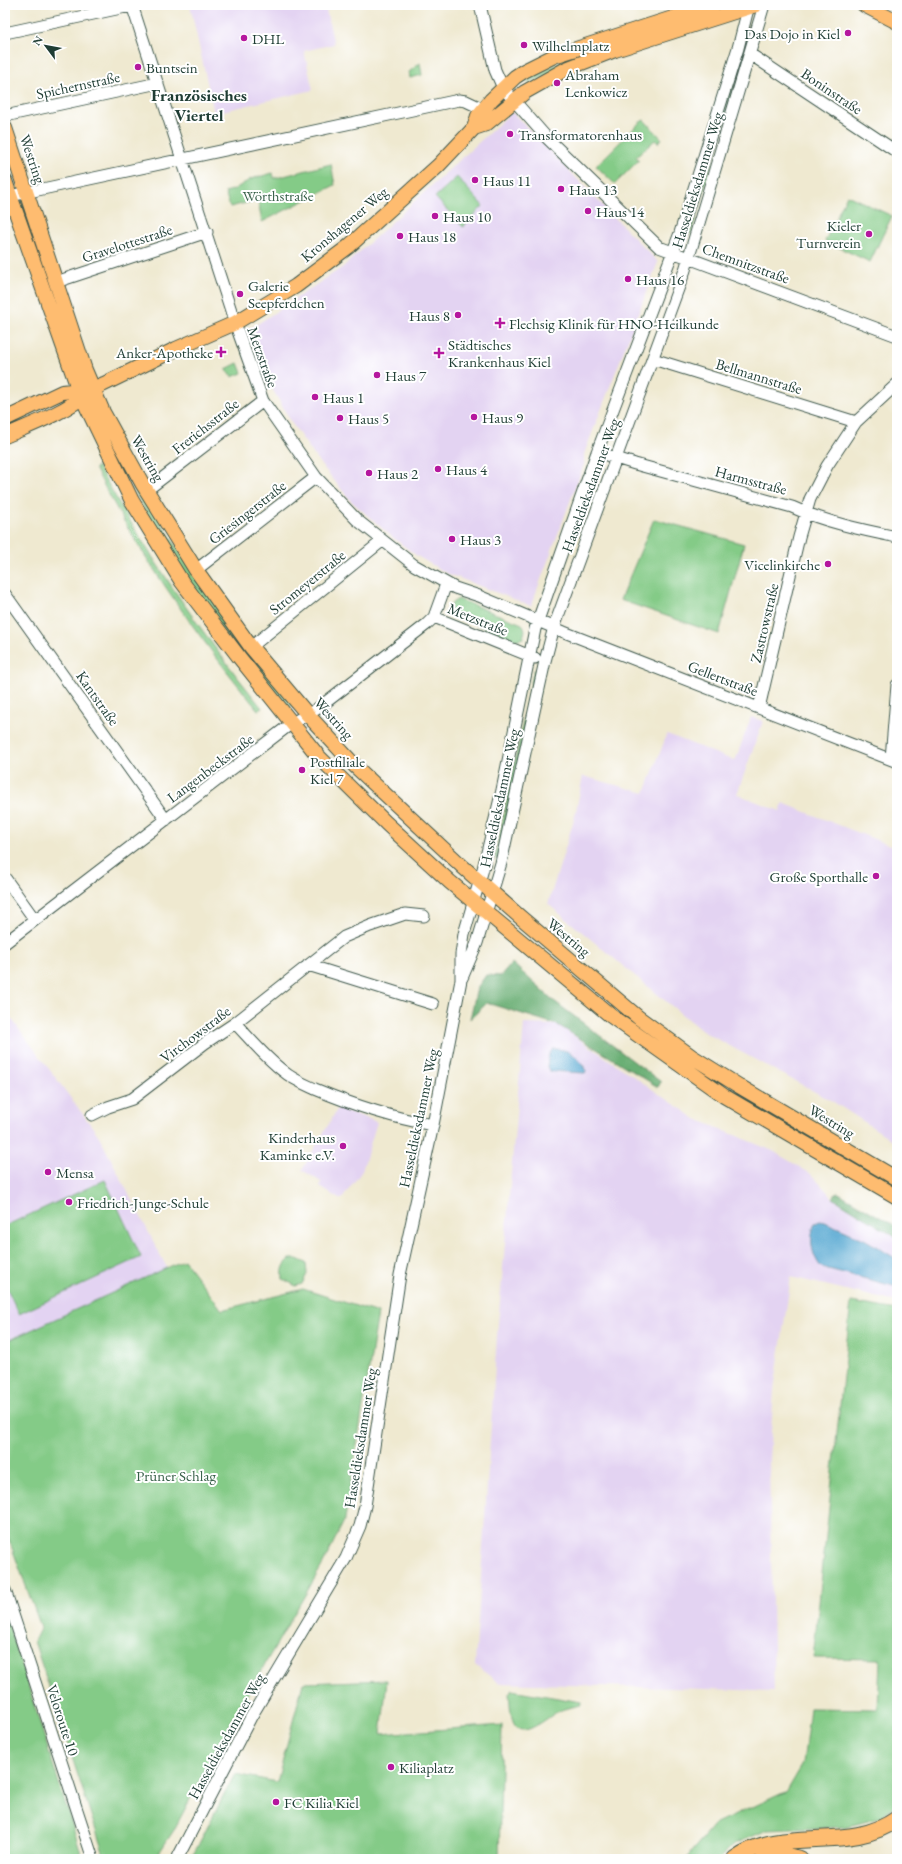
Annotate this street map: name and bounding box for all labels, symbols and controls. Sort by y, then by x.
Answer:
place label: Das Dojo in Kiel [744,24,840,43]
north arrow [26,26,66,66]
marker: Das Dojo in Kiel [843,28,853,38]
place label: DHL [252,29,284,48]
text: N [29,33,46,48]
marker: DHL [239,33,249,43]
place label: Wilhelmplatz [532,36,609,55]
marker: Wilhelmplatz [519,40,529,50]
place label: Buntsein [146,58,198,77]
marker: Buntsein [133,62,143,72]
street label: Boninstraße [798,64,866,118]
place label: Abraham Lenkowicz [564,65,627,101]
street label: Spichernstraße [34,67,122,103]
marker: Abraham Lenkowicz [552,78,562,88]
district label: Französisches Viertel [151,84,247,126]
street label: Hasseldieksdammer Weg [667,109,727,251]
place label: Transformatorenhaus [518,125,642,144]
marker: Transformatorenhaus [505,129,515,139]
street label: Westring [16,132,50,187]
place label: Haus 11 [483,171,531,190]
marker: Haus 11 [470,175,480,185]
place label: Haus 13 [569,180,617,199]
street label: Kronshagener Weg [297,182,392,266]
marker: Haus 13 [556,184,566,194]
park label: Wörthstraße [242,186,314,205]
place label: Haus 14 [596,202,645,221]
marker: Haus 14 [583,206,593,216]
place label: Haus 10 [443,207,491,226]
marker: Haus 10 [430,211,440,221]
place label: Kieler Turnverein [796,216,861,252]
street label: Gravelottestraße [79,219,175,267]
place label: Haus 18 [408,227,456,246]
marker: Kieler Turnverein [864,229,874,239]
marker: Haus 18 [395,231,405,241]
street label: Chemnitzstraße [700,238,793,288]
place label: Haus 16 [636,270,684,289]
marker: Haus 16 [623,274,633,284]
place label: Galerie Seepferdchen [248,276,325,312]
marker: Galerie Seepferdchen [235,289,245,299]
place label: Haus 8 [409,306,450,325]
marker: Haus 8 [453,310,463,320]
place label: Flechsig Klinik für HNO-Heilkunde [509,314,719,333]
marker: Flechsig Klinik für HNO-Heilkunde [494,317,506,329]
street label: Metzstraße [243,324,283,390]
place label: Städtisches Krankenhaus Kiel [448,335,551,371]
place label: Anker-Apotheke [115,343,213,362]
marker: Anker-Apotheke [216,347,226,357]
marker: Städtisches Krankenhaus Kiel [433,347,445,359]
street label: Bellmannstraße [714,354,805,398]
place label: Haus 7 [385,366,427,385]
marker: Haus 7 [372,370,382,380]
place label: Haus 1 [323,388,364,407]
marker: Haus 1 [310,392,320,402]
street label: Frerichsstraße [168,394,242,458]
place label: Haus 9 [482,408,523,427]
place label: Haus 5 [348,409,389,428]
marker: Haus 9 [469,412,479,422]
marker: Haus 5 [335,413,345,423]
street label: Hasseldieksdammer Weg [557,415,623,555]
street label: Westring [127,431,169,485]
place label: Haus 4 [446,460,488,479]
street label: Harmsstraße [713,461,789,499]
place label: Haus 2 [377,464,419,483]
marker: Haus 4 [433,464,443,474]
marker: Haus 2 [364,468,374,478]
street label: Griesingerstraße [204,476,290,548]
place label: Haus 3 [460,530,501,549]
marker: Haus 3 [447,534,457,544]
street label: Stromeyerstraße [265,545,349,619]
place label: Vicelinkirche [744,555,820,574]
marker: Vicelinkirche [823,559,833,569]
street label: Zastrowstraße [746,581,782,665]
street label: Metzstraße [445,598,511,640]
street label: Gellertstraße [685,656,761,700]
street label: Kantstraße [72,667,124,729]
street label: Westring [310,693,358,744]
street label: Hasseldieksdammer Weg [475,726,523,869]
street label: Langenbeckstraße [163,729,257,807]
place label: Postfiliale Kiel 7 [310,752,365,788]
marker: Postfiliale Kiel 7 [297,765,307,775]
place label: Große Sporthalle [770,867,868,886]
marker: Große Sporthalle [871,871,881,881]
street label: Westring [543,913,595,961]
street label: Virchowstraße [156,1001,234,1067]
street label: Hasseldieksdammer Weg [394,1046,442,1189]
street label: Westring [805,1100,859,1142]
place label: Kinderhaus Kaminke e.V. [260,1128,335,1164]
marker: Kinderhaus Kaminke e.V. [338,1141,348,1151]
place label: Mensa [56,1163,94,1182]
marker: Mensa [43,1167,53,1177]
place label: Friedrich-Junge-Schule [77,1193,209,1212]
marker: Friedrich-Junge-Schule [64,1197,74,1207]
street label: Hasseldieksdammer Weg [340,1366,381,1509]
park label: Prüner Schlag [136,1466,216,1485]
street label: Hasseldieksdammer Weg [183,1669,269,1803]
street label: Veloroute 10 [43,1682,83,1758]
place label: Kiliaplatz [399,1758,454,1777]
marker: Kiliaplatz [386,1762,396,1772]
place label: FC Kilia Kiel [284,1793,359,1812]
marker: FC Kilia Kiel [271,1797,281,1807]

